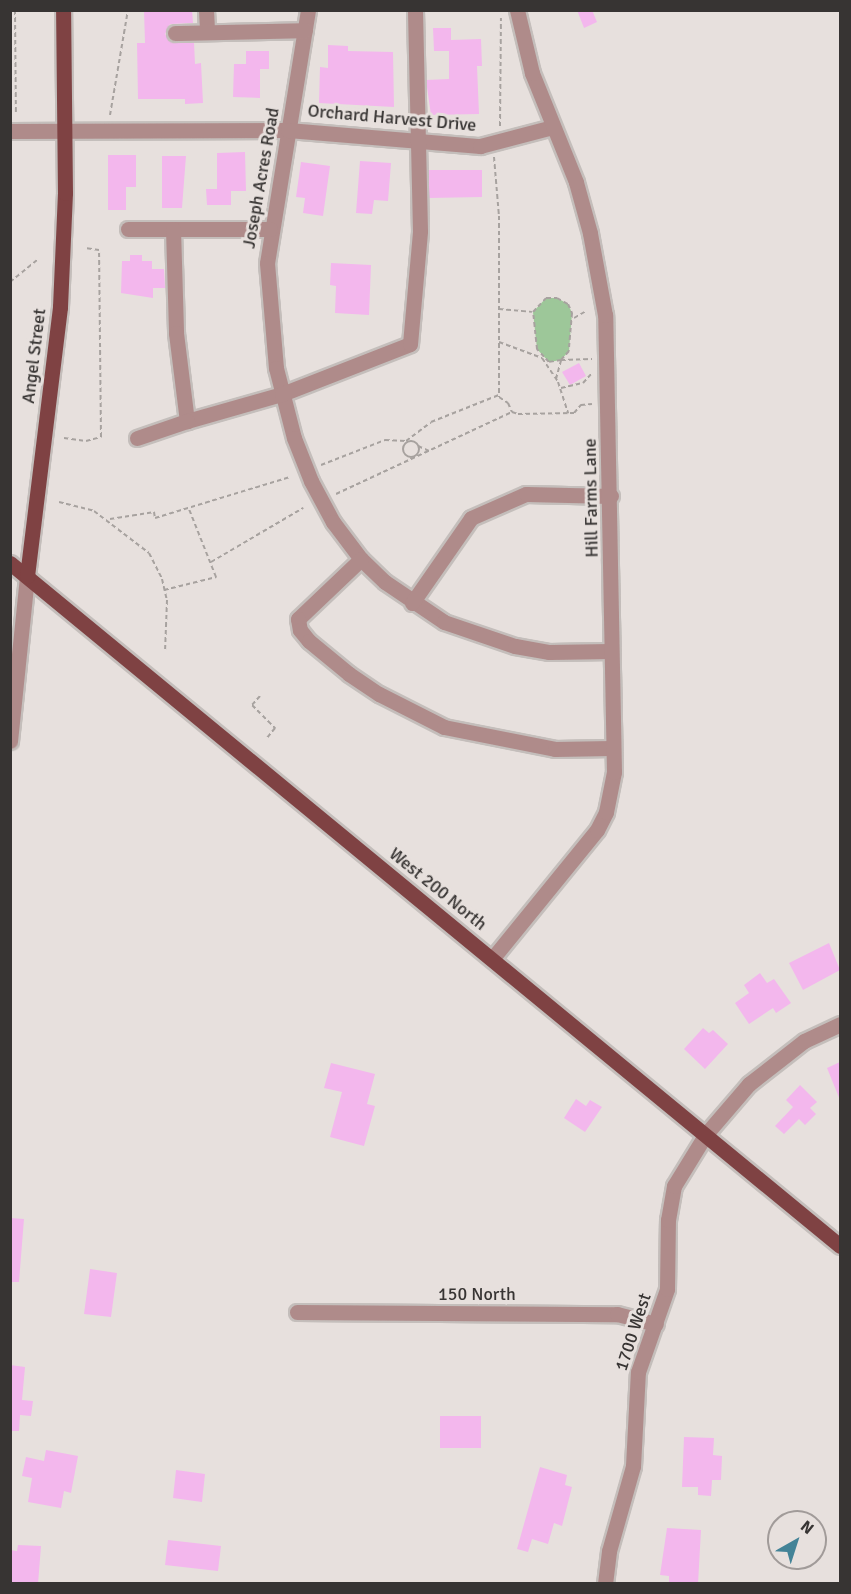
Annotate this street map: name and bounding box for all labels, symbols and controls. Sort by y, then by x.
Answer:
street label: Orchard Harvest Drive [307,100,477,136]
street label: Joseph Acres Road [238,106,284,250]
street label: Angel Street [17,307,51,405]
street label: Hill Farms Lane [579,438,603,558]
street label: West 200 North [385,843,491,935]
street label: 150 North [438,1283,516,1305]
street label: 1700 West [610,1290,656,1374]
north arrow [767,1510,827,1570]
text: N [796,1516,818,1539]

